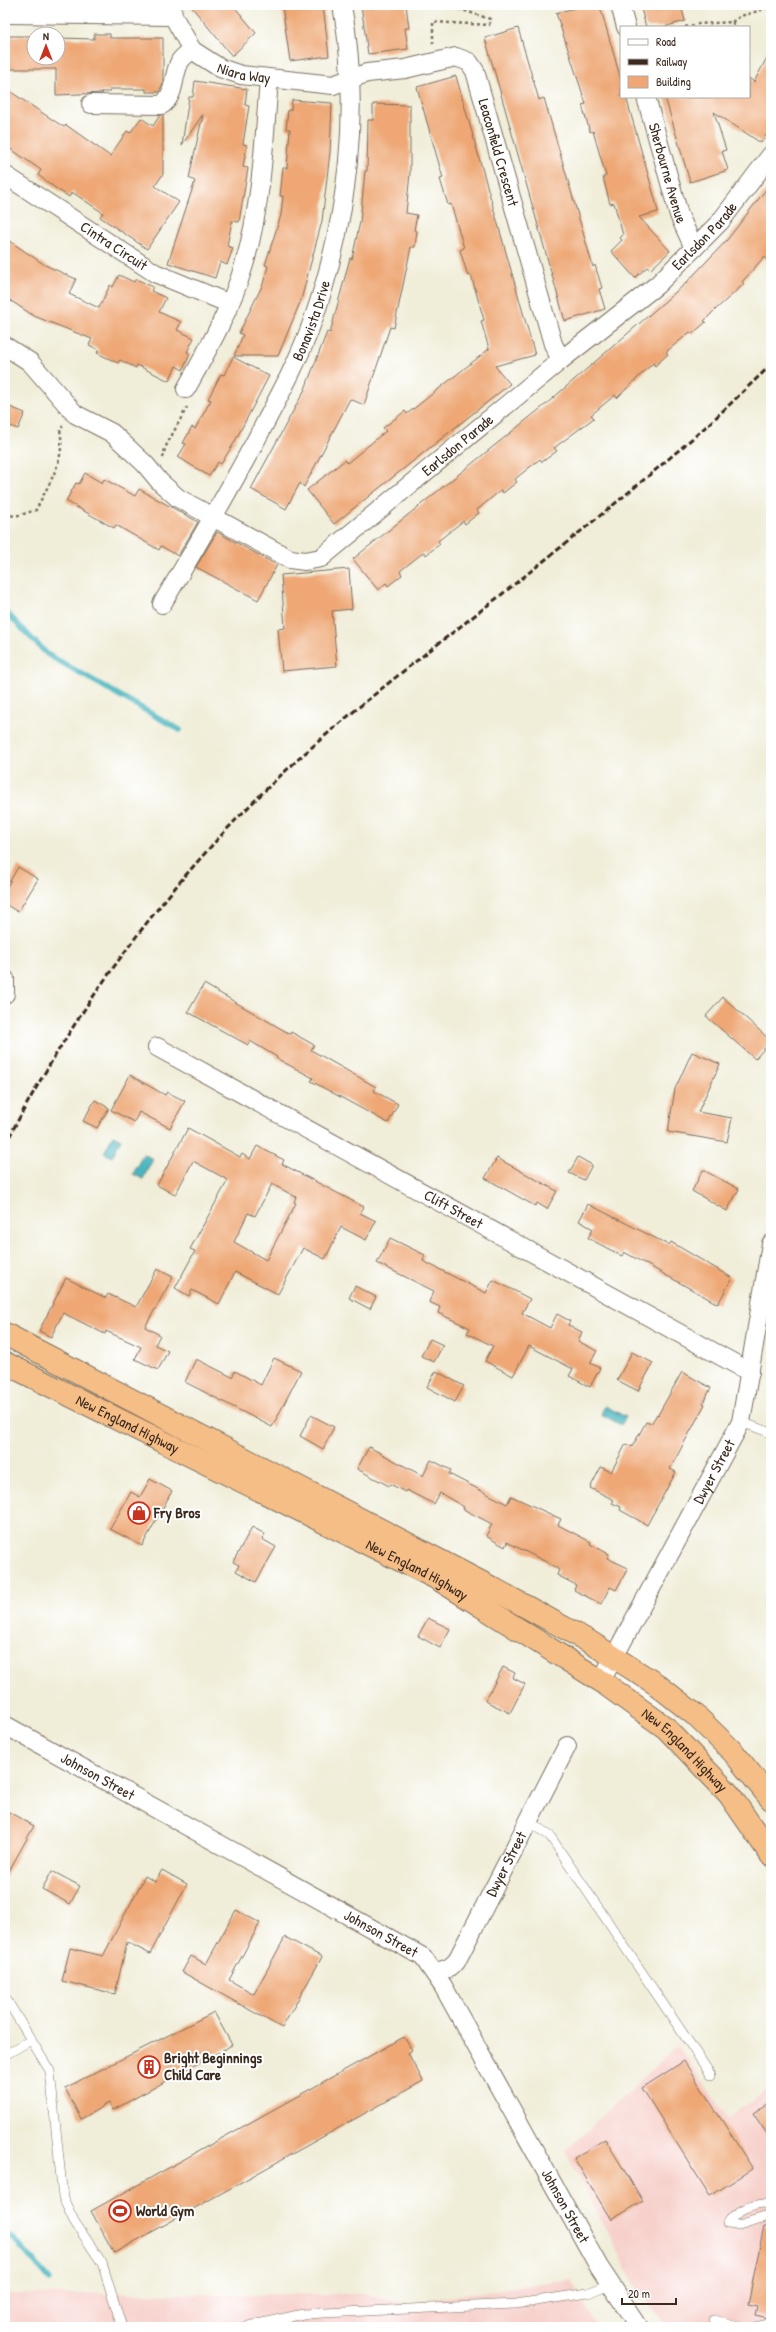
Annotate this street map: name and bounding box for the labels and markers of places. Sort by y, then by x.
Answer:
shop icon: Fry Bros [126,1500,152,1526]
place label: Fry Bros [153,1502,201,1524]
place label: Bright Beginnings Child Care [164,2047,262,2085]
building icon: Bright Beginnings Child Care [136,2054,162,2080]
sports icon: World Gym [107,2198,133,2224]
place label: World Gym [136,2200,194,2222]

